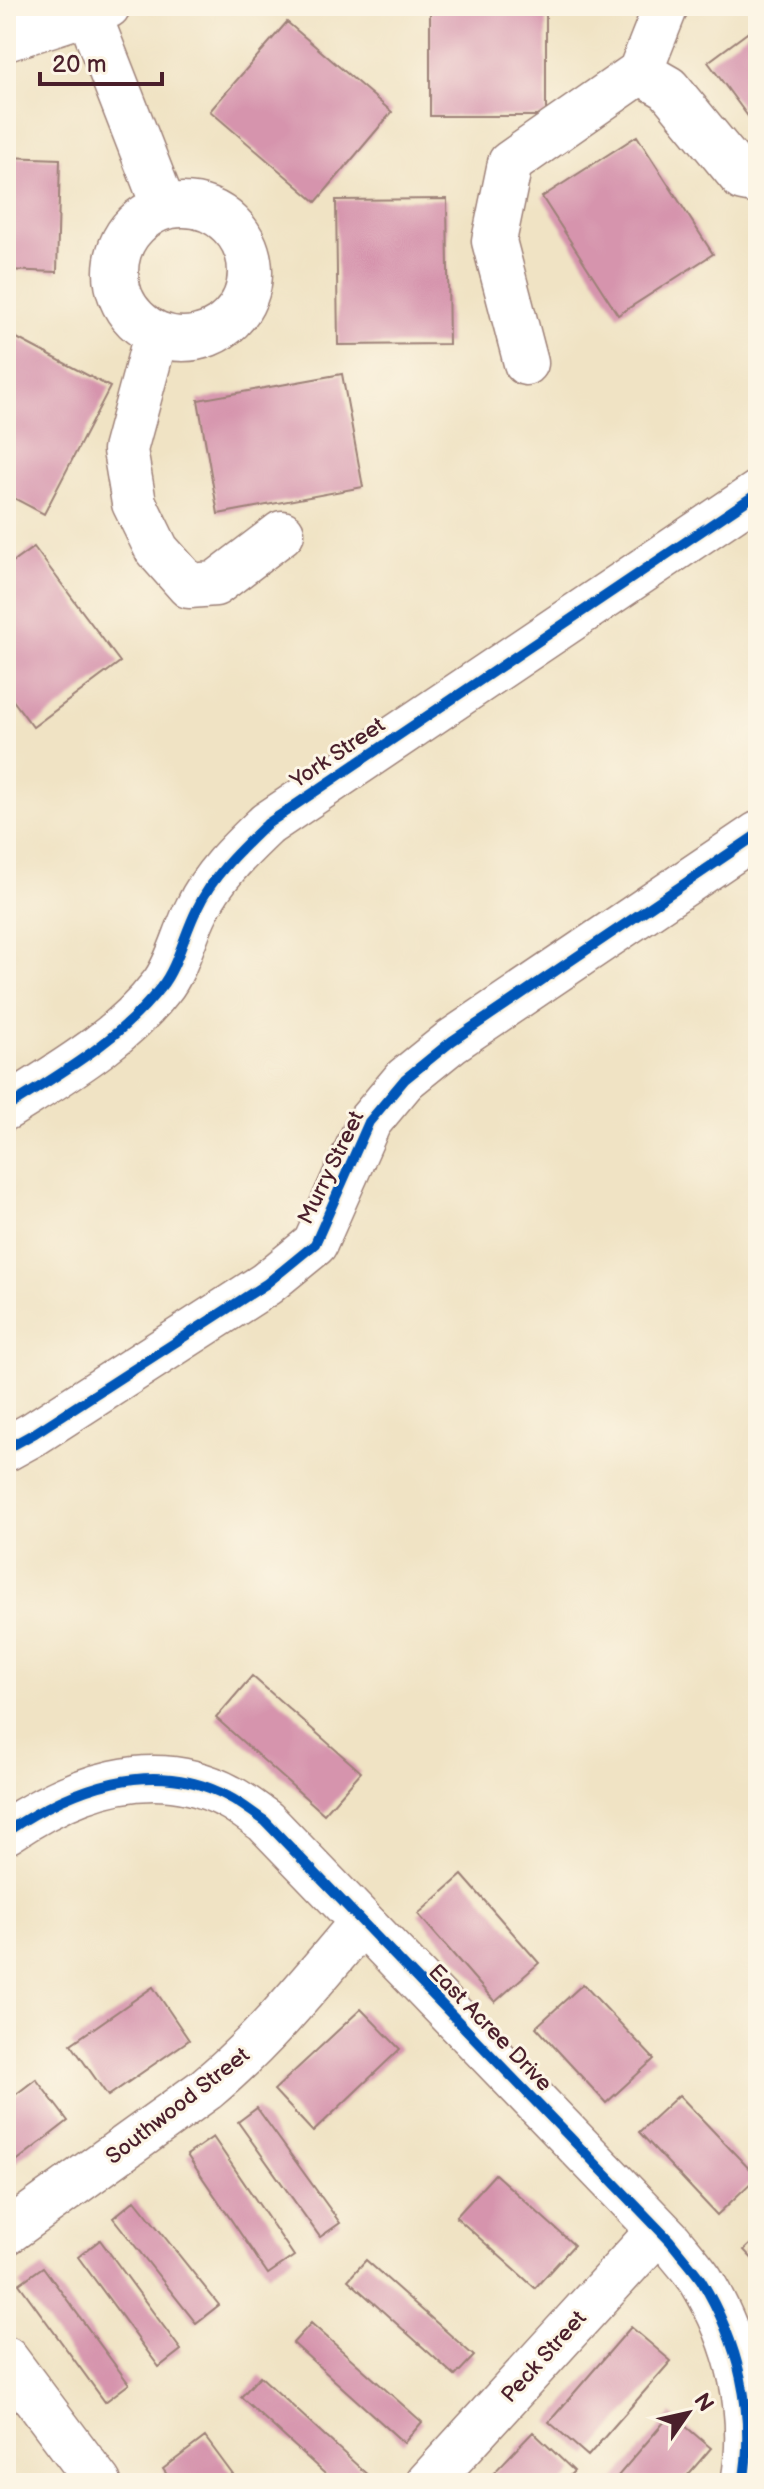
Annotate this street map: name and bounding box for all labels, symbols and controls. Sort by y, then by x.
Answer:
scale bar [40,36,162,86]
text: 20 m [52,50,107,79]
street label: York Street [285,712,390,795]
street label: Murry Street [292,1106,370,1229]
street label: East Acree Drive [422,1959,557,2097]
street label: Southwood Street [101,2042,255,2171]
street label: Peck Street [496,2305,593,2409]
north arrow [648,2373,728,2453]
text: N [688,2388,719,2417]

